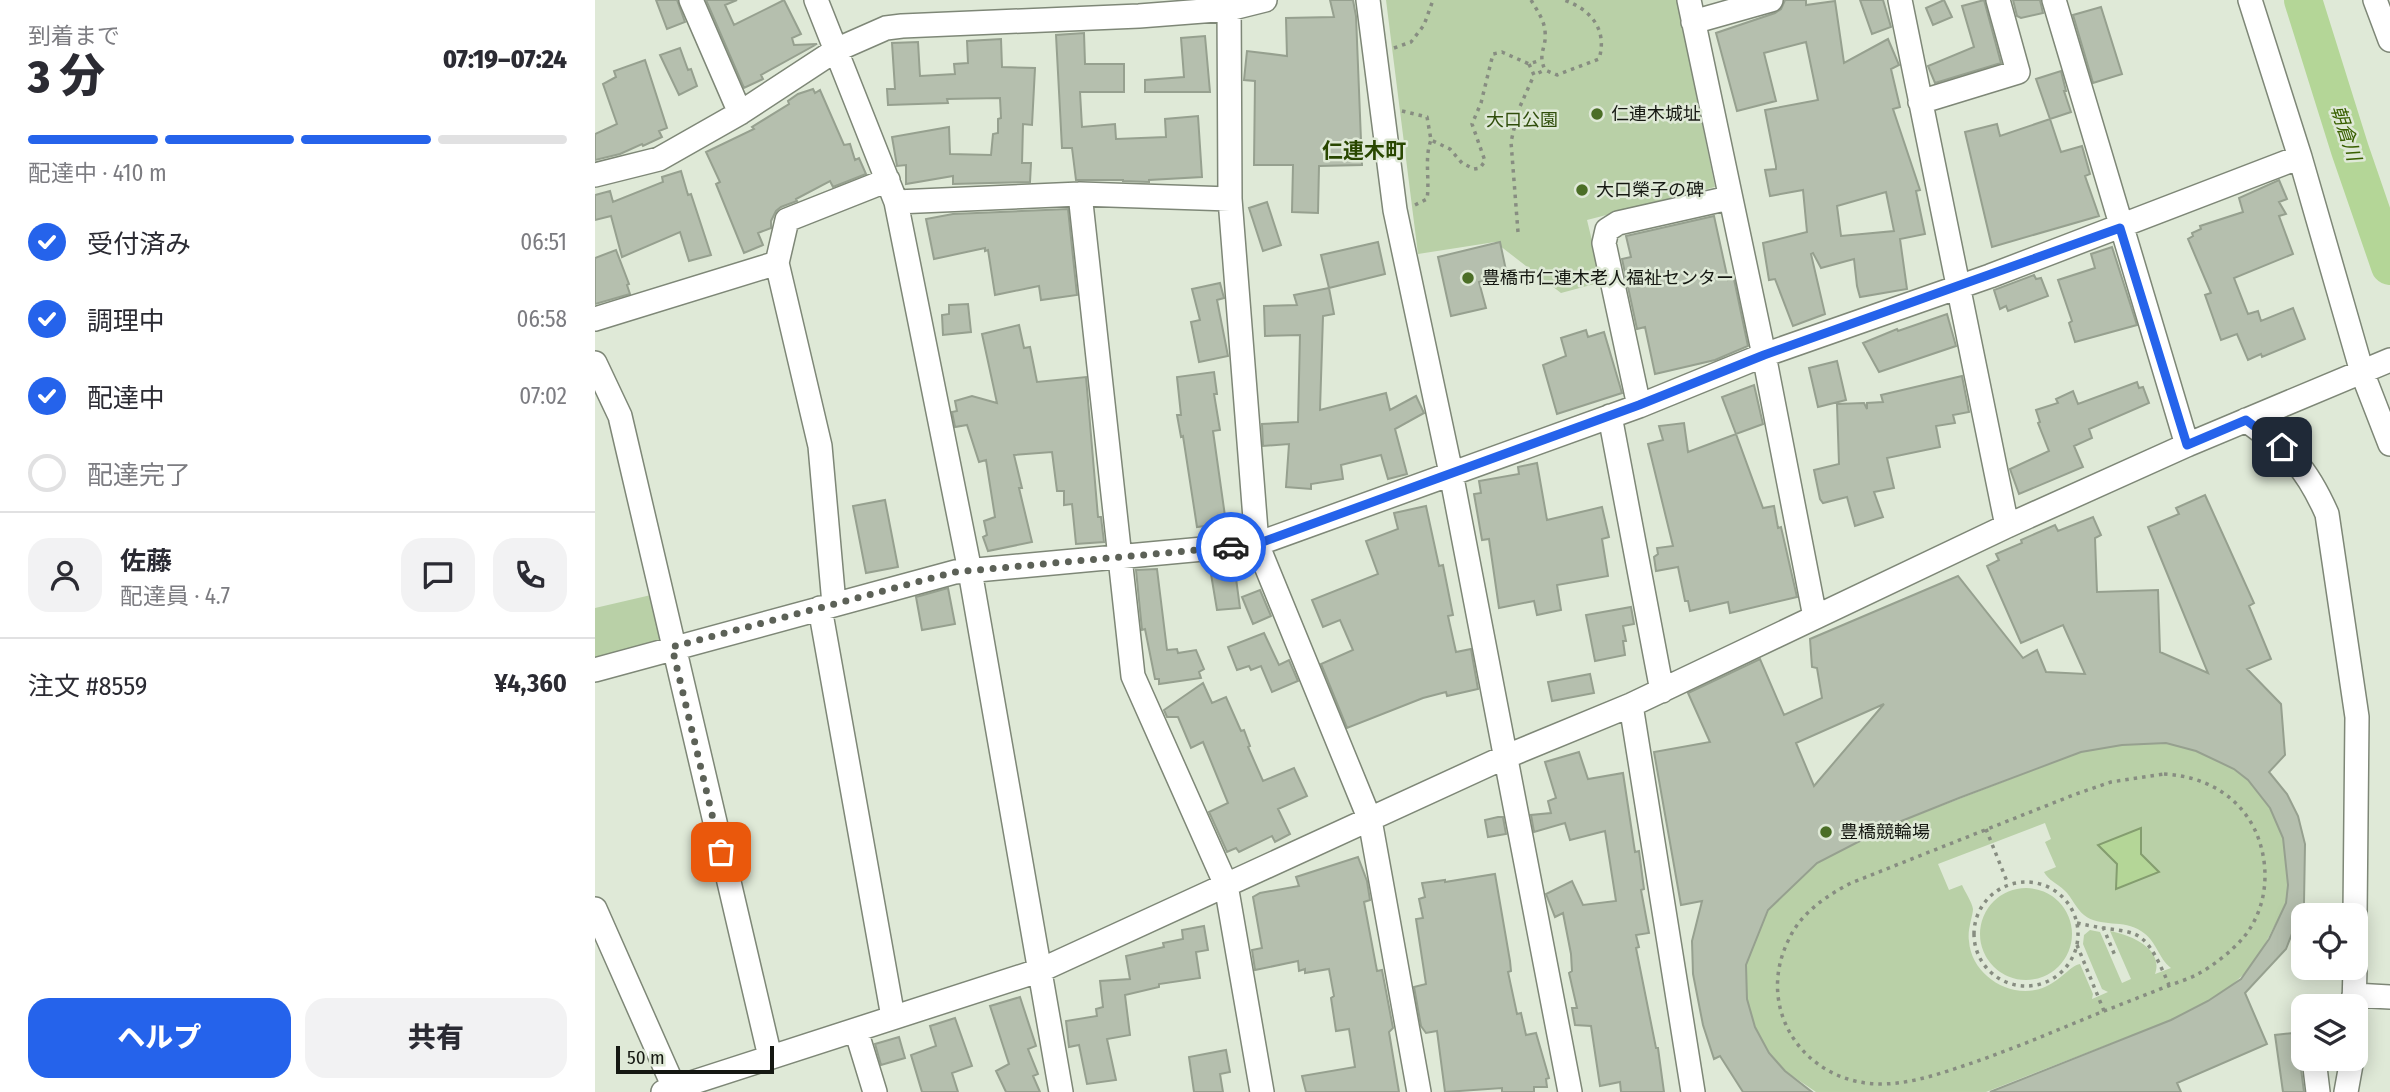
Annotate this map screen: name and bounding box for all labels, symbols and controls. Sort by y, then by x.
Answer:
text: 到着まで [28,22,120,50]
text: 07:19–07:24 [443,44,567,75]
text: 3 分 [28,49,105,104]
water label: 朝倉川 [2326,102,2366,166]
place label: 仁連木城址 [1611,103,1701,125]
marker: 仁連木城址 [1589,106,1605,122]
park label: 大口公園 [1486,109,1558,131]
district label: 仁連木町 [1322,138,1406,164]
text: 配達中 · 410 m [28,159,167,187]
place label: 大口榮子の碑 [1596,179,1704,201]
marker: 大口榮子の碑 [1574,182,1590,198]
icon: check [28,223,66,261]
text: 06:51 [520,228,567,256]
text: 受付済み [87,229,191,260]
place label: 豊橋市仁連木老人福祉センター [1482,267,1734,289]
marker: 豊橋市仁連木老人福祉センター [1460,270,1476,286]
icon: check [28,300,66,338]
text: 06:58 [517,305,567,333]
text: 調理中 [87,306,165,337]
icon: check [28,377,66,415]
text: 07:02 [519,382,567,410]
text: 配達中 [87,383,165,414]
pin [2252,417,2312,477]
icon: home [2263,428,2301,466]
text: 配達完了 [87,460,191,491]
courier [1196,512,1266,582]
icon: car [1212,528,1250,566]
button: person [28,538,102,612]
button: chat [401,538,475,612]
button: phone [493,538,567,612]
text: 佐藤 [120,546,172,577]
text: 配達員 · 4.7 [120,582,230,610]
text: ¥4,360 [494,668,567,699]
text: 注文 #8559 [28,671,147,702]
place label: 豊橋競輪場 [1840,821,1930,843]
pin [691,822,751,882]
marker: 豊橋競輪場 [1818,824,1834,840]
icon: bag [702,833,740,871]
map controls [2291,903,2368,1071]
button: locate [2291,903,2368,980]
button: layers [2291,994,2368,1071]
button: ヘルプ [28,998,291,1078]
button: 共有 [305,998,567,1078]
scale bar [616,1043,773,1075]
text: 50 m [627,1046,665,1069]

